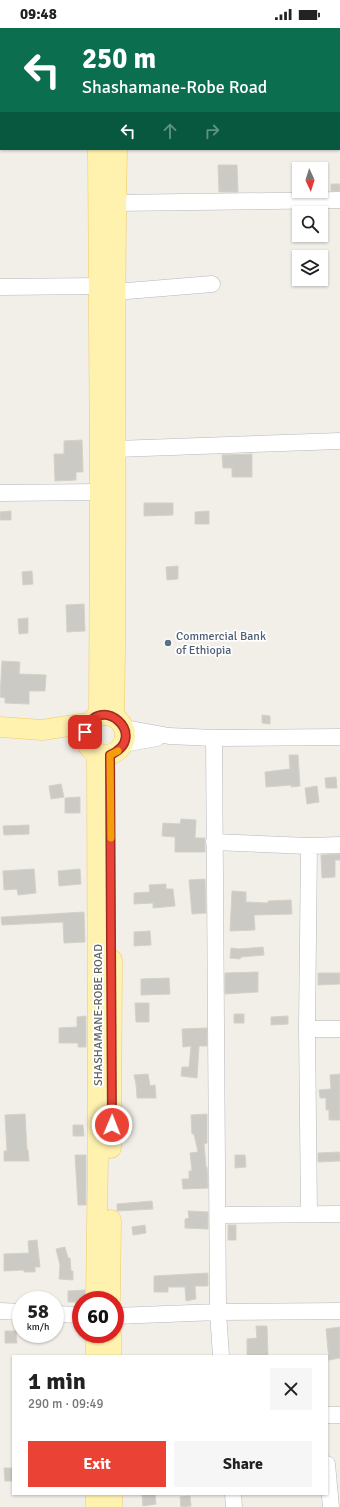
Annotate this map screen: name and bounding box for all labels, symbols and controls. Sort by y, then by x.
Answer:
text: 09:48 [20,5,57,23]
text: 250 m [82,42,156,76]
icon: left [16,44,68,96]
text: Shashamane-Robe Road [82,76,267,98]
icon: left [117,120,139,142]
icon: ahead [159,120,181,142]
icon: right [201,120,223,142]
north arrow [292,162,328,198]
map controls [292,162,328,286]
button: search [292,206,328,242]
button: layers [292,250,328,286]
place label: Commercial Bank of Ethiopia [176,629,266,658]
marker: Commercial Bank of Ethiopia [163,638,173,648]
pin [68,715,102,749]
icon: arrive [74,721,96,743]
street label: SHASHAMANE-ROBE ROAD [91,944,106,1086]
position arrow [91,1104,133,1146]
speed limit sign: 60 [72,1291,124,1343]
text: 58 [27,1299,49,1324]
text: km/h [27,1321,49,1333]
text: 1 min [28,1366,86,1396]
button: close [270,1368,312,1410]
text: 290 m · 09:49 [28,1396,104,1412]
button: Exit [28,1441,166,1487]
button: Share [174,1441,312,1487]

